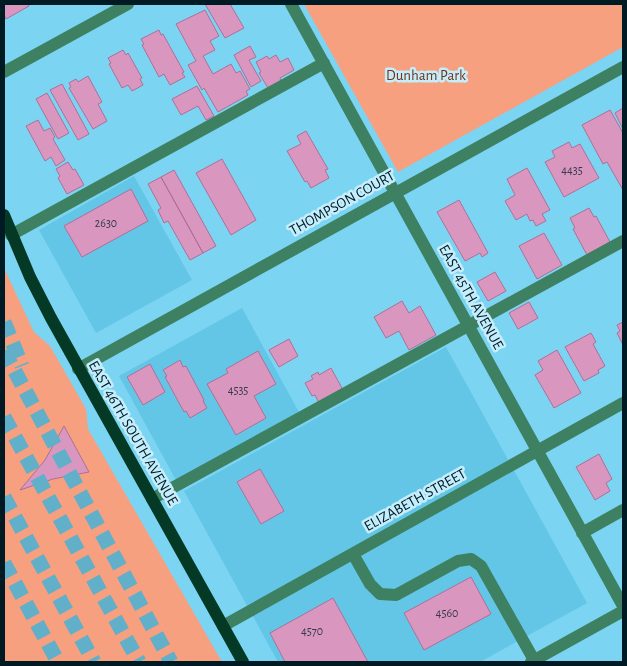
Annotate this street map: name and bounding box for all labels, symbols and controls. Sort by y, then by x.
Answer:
park label: Dunham Park [386,68,466,83]
house number: 4435 [561,164,583,176]
street label: THOMPSON COURT [287,168,398,238]
house number: 2630 [95,217,117,229]
street label: EAST 45TH AVENUE [436,242,506,352]
street label: EAST 46TH SOUTH AVENUE [86,358,180,508]
house number: 4535 [228,384,248,396]
street label: ELIZABETH STREET [362,466,469,534]
house number: 4560 [436,607,458,619]
house number: 4570 [301,625,323,637]

